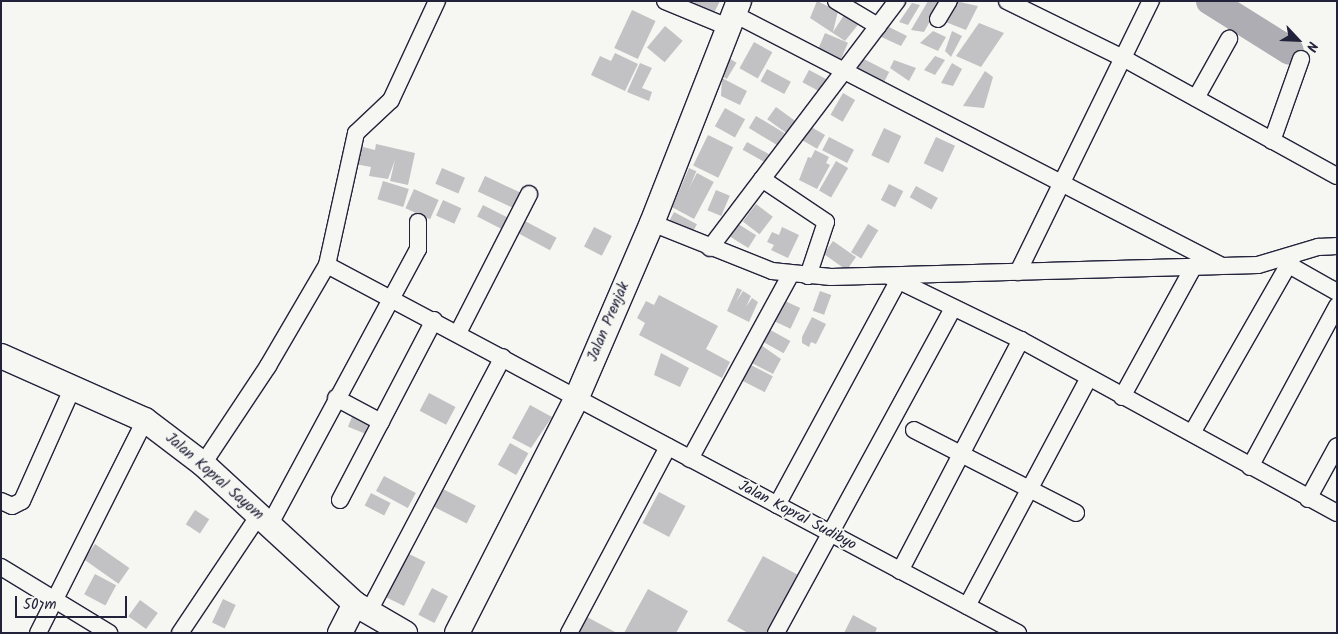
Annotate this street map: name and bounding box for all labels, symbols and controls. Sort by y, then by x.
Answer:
north arrow [1273,15,1323,65]
text: N [1300,38,1323,55]
street label: Jalan Prenjak [584,280,634,364]
street label: Jalan Kopral Sayom [161,430,267,524]
street label: Jalan Kopral Sudibyo [735,477,859,555]
scale bar [18,586,130,618]
text: 50 m [23,593,57,617]

